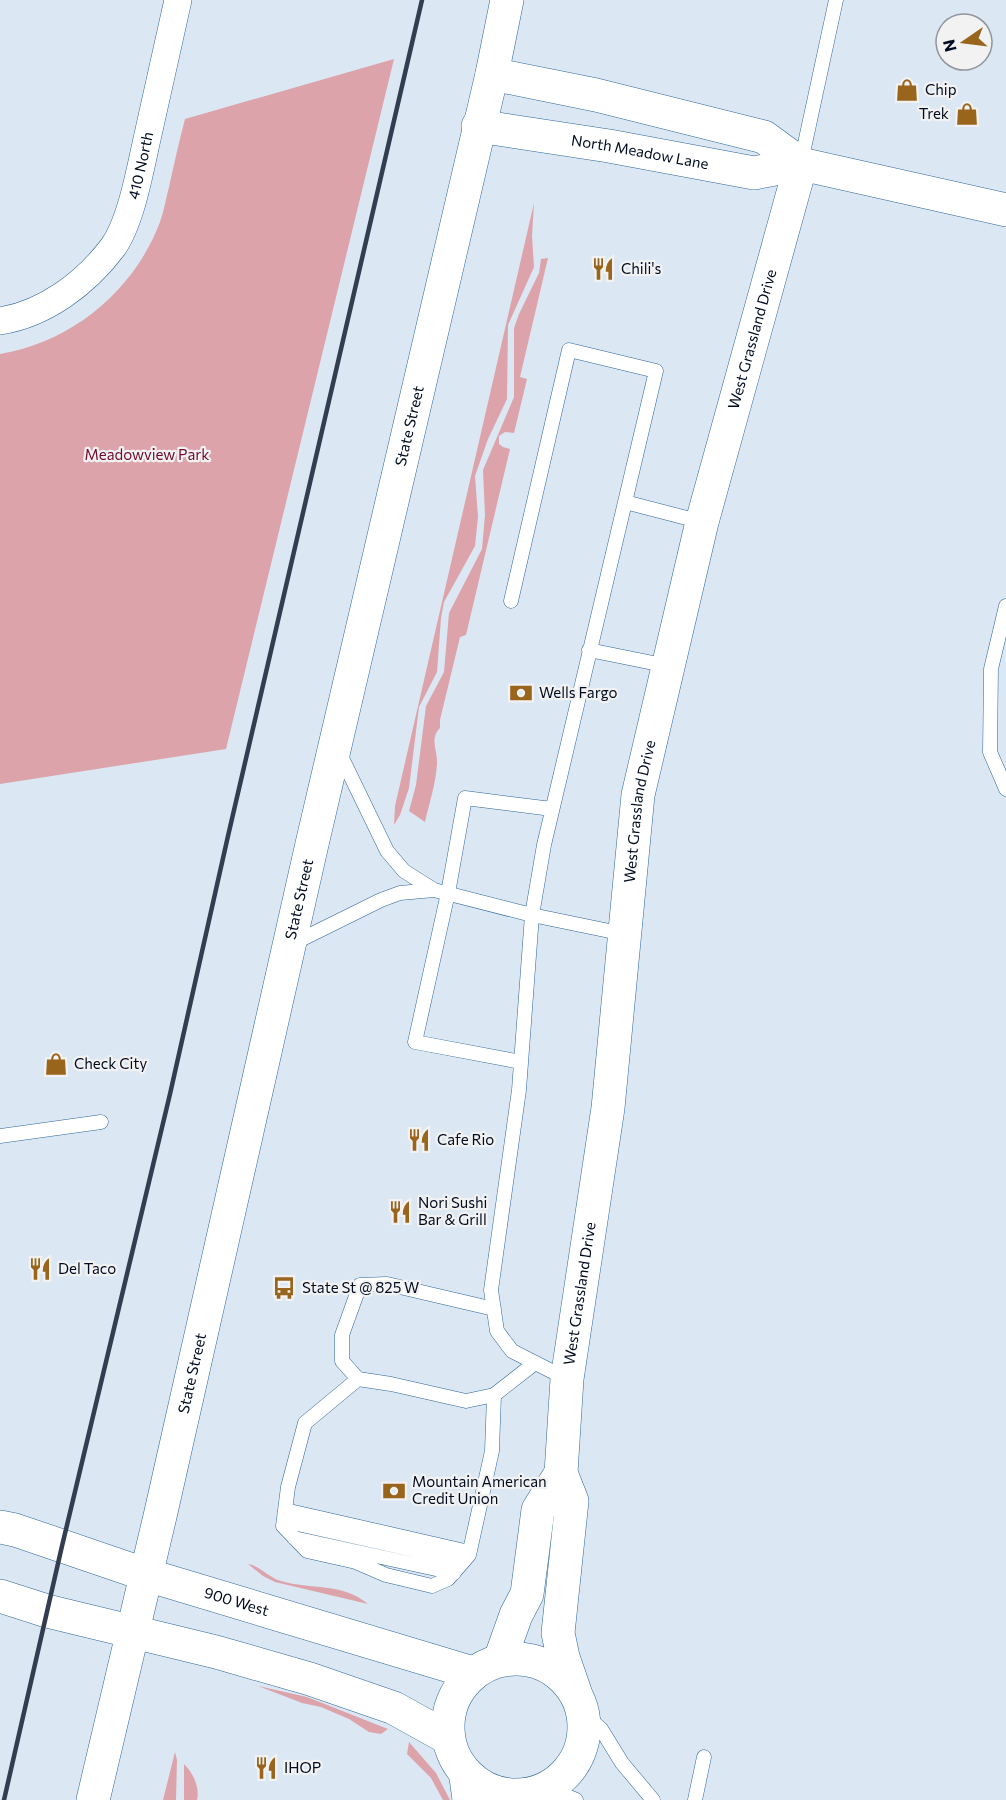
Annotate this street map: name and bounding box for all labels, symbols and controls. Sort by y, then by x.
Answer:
north arrow [934,12,994,72]
text: N [938,38,960,54]
shop icon: Chip [894,77,920,103]
place label: Chip [925,80,957,98]
shop icon: Trek [954,101,980,127]
place label: Trek [919,104,949,122]
street label: 410 North [123,130,156,201]
street label: North Meadow Lane [570,130,710,172]
restaurant icon: Chili's [590,256,616,282]
place label: Chili's [621,259,661,277]
street label: West Grassland Drive [724,267,780,411]
street label: State Street [391,384,427,468]
park label: Meadowview Park [85,445,209,463]
bank icon: Wells Fargo [508,680,534,706]
place label: Wells Fargo [539,683,618,701]
street label: West Grassland Drive [620,738,659,884]
street label: State Street [281,857,316,941]
shop icon: Check City [43,1051,69,1077]
place label: Check City [74,1054,147,1072]
restaurant icon: Cafe Rio [406,1127,432,1153]
place label: Cafe Rio [437,1130,494,1148]
place label: Nori Sushi Bar & Grill [418,1193,487,1228]
restaurant icon: Nori Sushi Bar & Grill [387,1199,413,1225]
street label: West Grassland Drive [559,1221,599,1366]
restaurant icon: Del Taco [27,1256,53,1282]
place label: Del Taco [58,1259,116,1277]
bus stop icon: State St @ 825 W [271,1275,297,1301]
place label: State St @ 825 W [302,1278,419,1296]
street label: State Street [174,1331,209,1415]
place label: Mountain American Credit Union [412,1472,547,1507]
bank icon: Mountain American Credit Union [381,1478,407,1504]
street label: 900 West [202,1583,271,1619]
restaurant icon: IHOP [253,1755,279,1781]
place label: IHOP [284,1758,321,1776]

